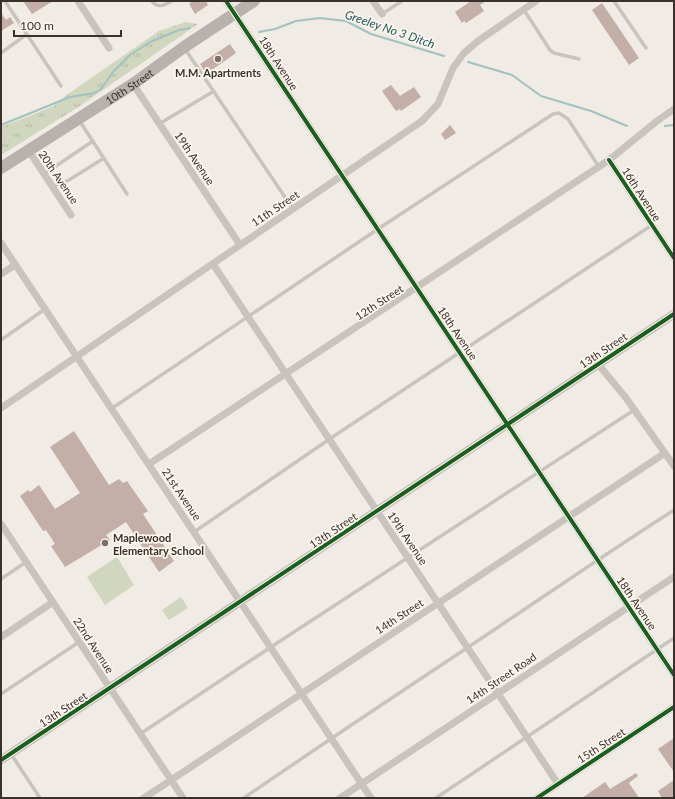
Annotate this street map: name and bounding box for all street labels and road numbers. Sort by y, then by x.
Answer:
street label: 18th Avenue [257,34,301,93]
street label: 10th Street [103,65,155,107]
street label: 19th Avenue [172,129,218,187]
street label: 20th Avenue [36,148,82,206]
street label: 16th Avenue [620,165,664,224]
street label: 11th Street [249,187,301,229]
street label: 12th Street [353,282,405,322]
street label: 18th Avenue [435,304,481,362]
street label: 13th Street [577,329,629,371]
street label: 21st Avenue [160,465,204,523]
street label: 13th Street [307,509,359,551]
street label: 19th Avenue [385,509,431,567]
street label: 18th Avenue [614,574,660,632]
street label: 14th Street [373,596,425,636]
street label: 22nd Avenue [71,615,117,675]
street label: 14th Street Road [463,650,539,706]
street label: 13th Street [37,689,89,729]
street label: 15th Street [575,725,627,765]

